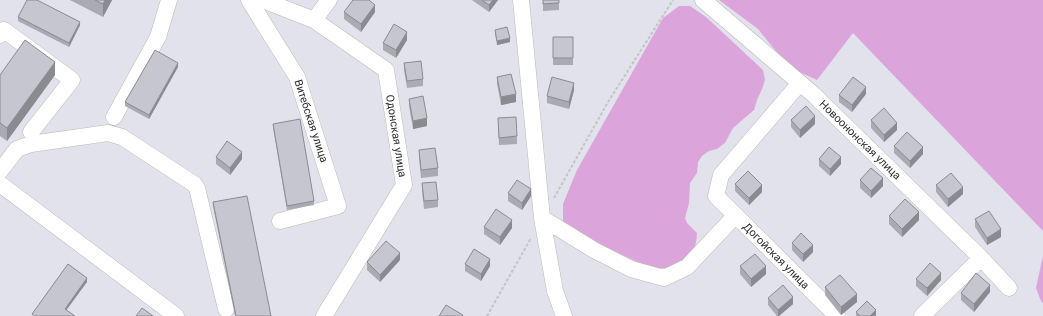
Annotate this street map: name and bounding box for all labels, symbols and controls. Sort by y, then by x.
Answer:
street label: Витебская улица [291,78,331,164]
street label: Одонская улица [383,94,409,178]
street label: Новоононская улица [816,98,904,182]
street label: Догойская улица [740,220,812,292]

